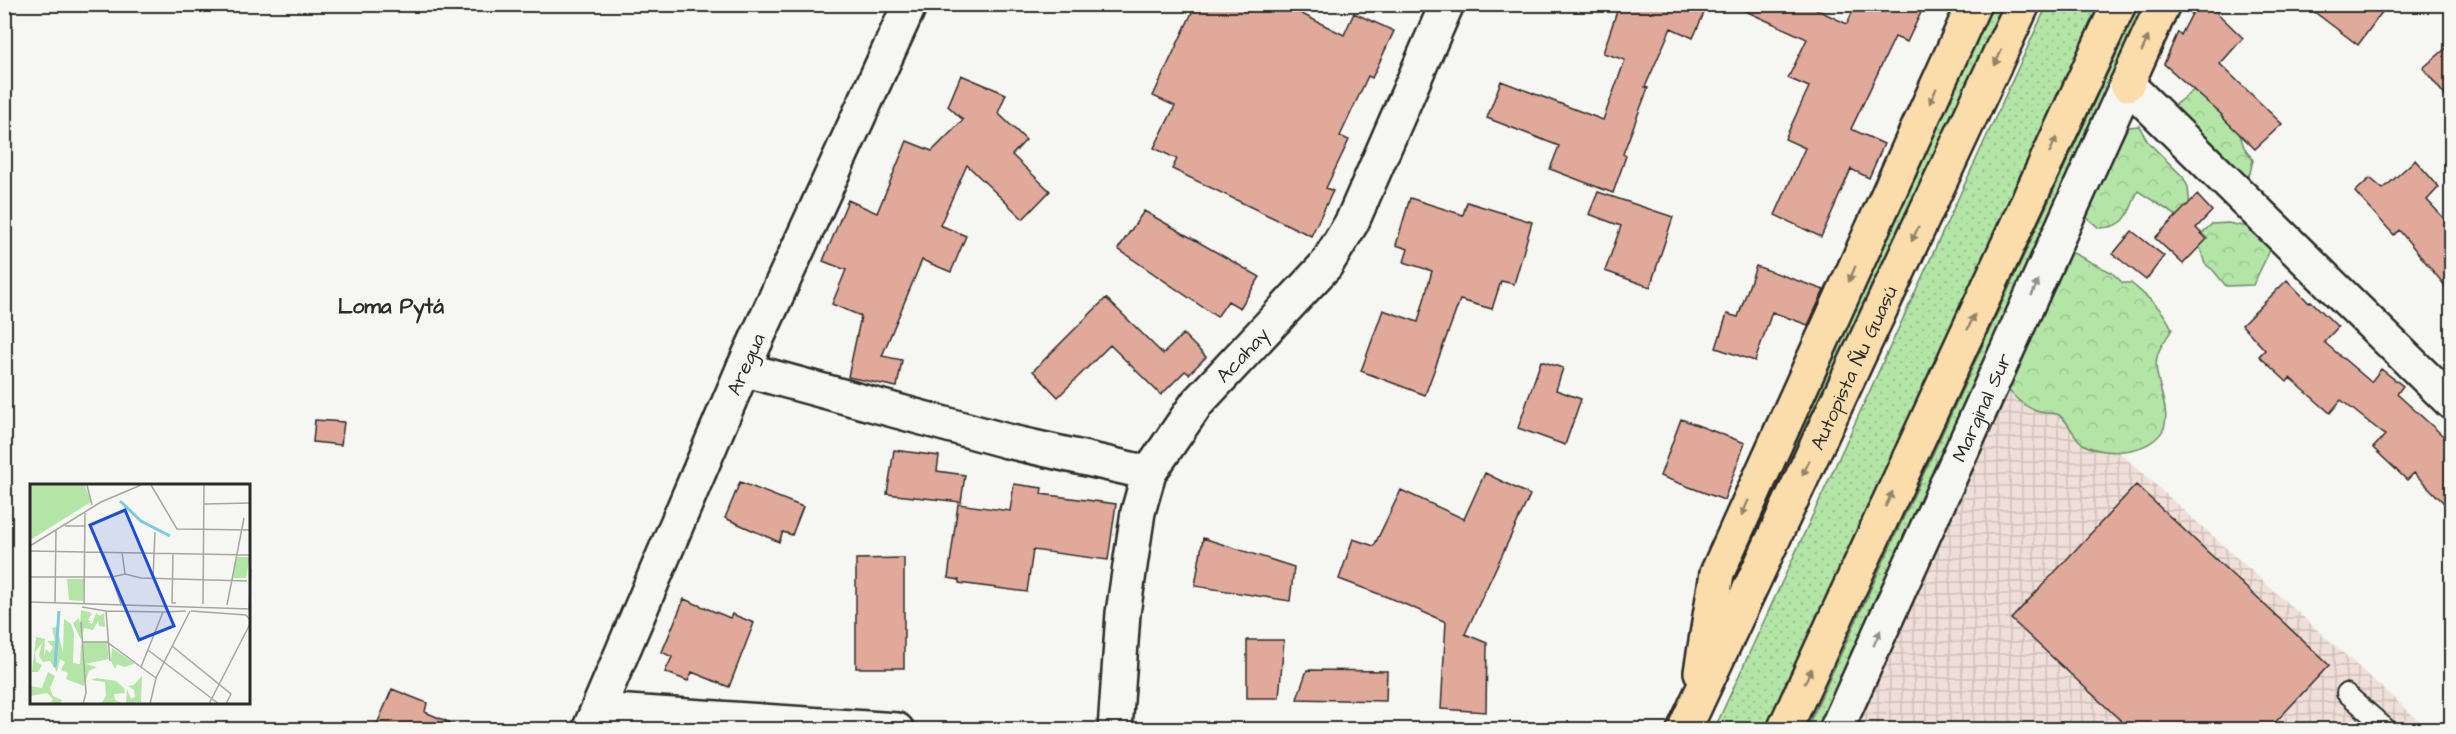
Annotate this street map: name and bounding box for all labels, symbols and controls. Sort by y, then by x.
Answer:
one-way arrow [2140,36,2149,53]
one-way arrow [1993,49,2002,66]
one-way arrow [1927,87,1937,105]
one-way arrow [2049,137,2058,154]
one-way arrow [1911,226,1920,243]
one-way arrow [1847,265,1856,282]
one-way arrow [2030,279,2039,296]
street label: Autopista Ñu Guasú [1804,281,1904,455]
district label: Loma Pytá [338,292,444,324]
one-way arrow [1967,314,1976,331]
street label: Acahay [1210,321,1277,389]
street label: Aregua [720,329,773,400]
street label: Marginal Sur [1946,349,2019,467]
one-way arrow [1802,460,1811,477]
inset map [30,484,250,704]
one-way arrow [1885,491,1894,508]
one-way arrow [1740,500,1750,518]
one-way arrow [1872,628,1882,646]
one-way arrow [1803,668,1812,685]

